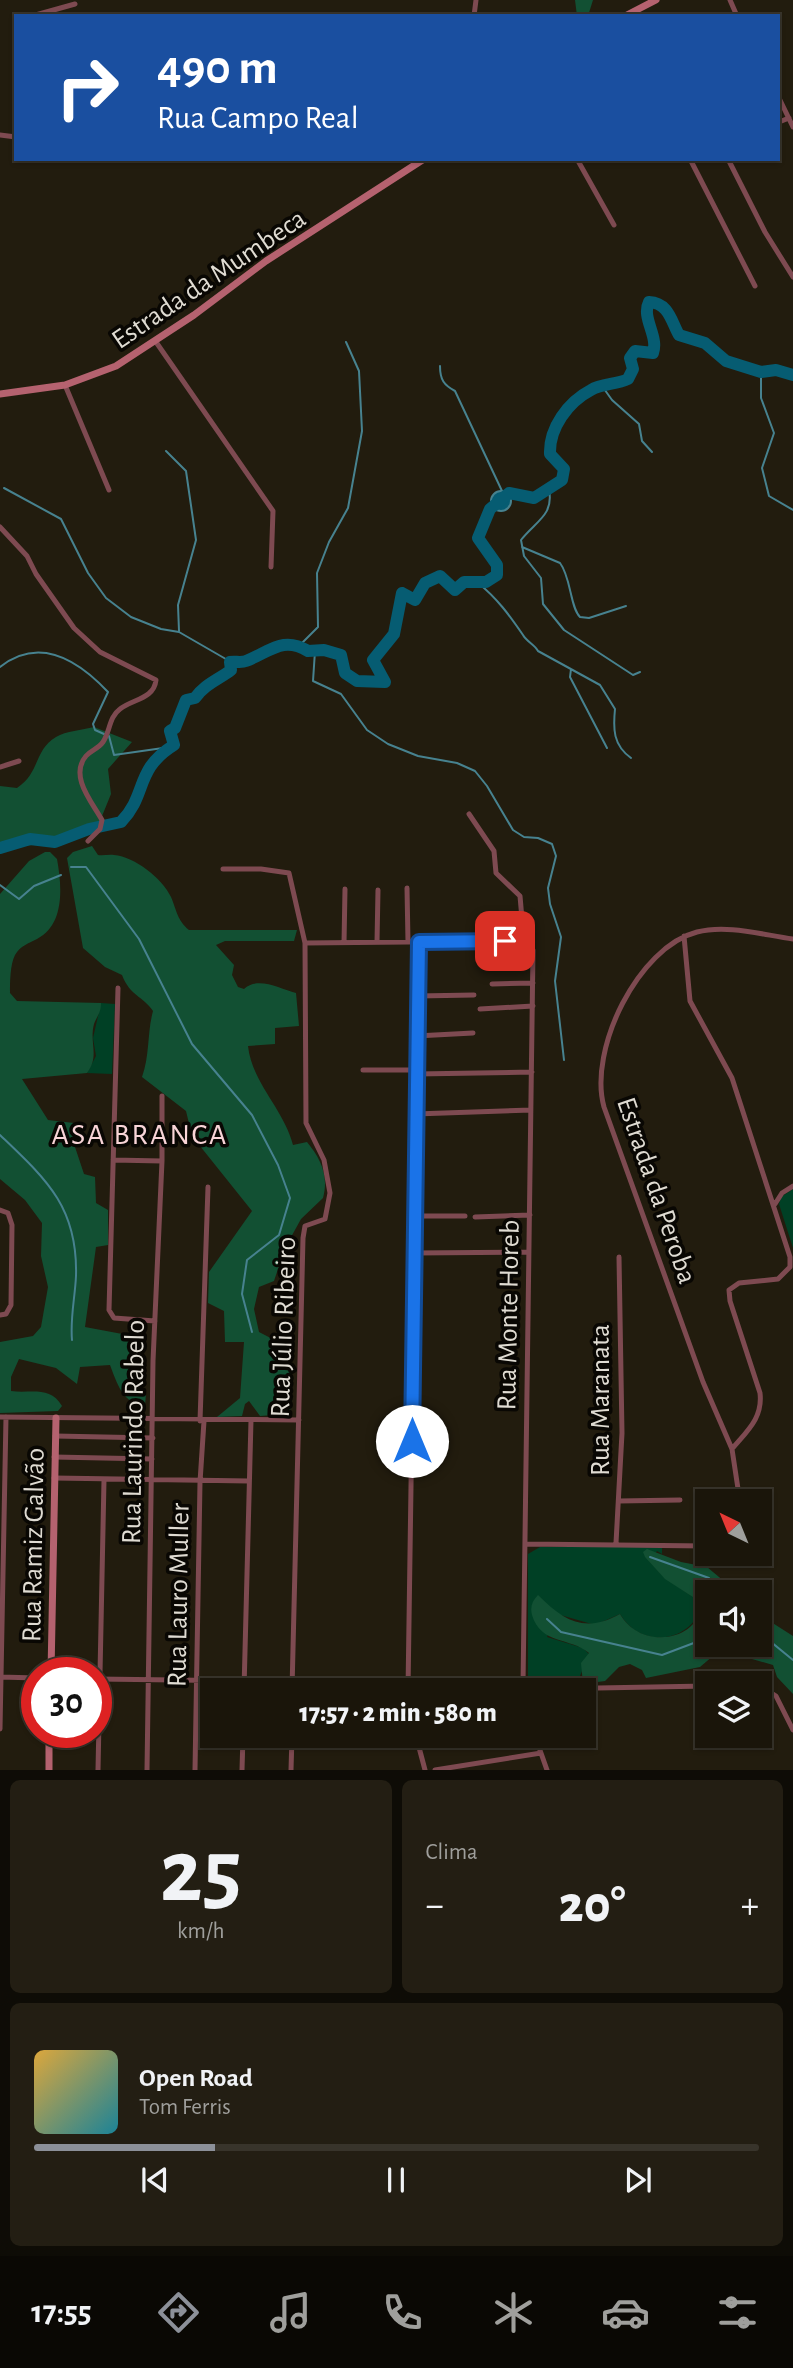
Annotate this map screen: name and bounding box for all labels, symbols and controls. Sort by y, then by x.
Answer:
icon: right [42,42,133,133]
text: 490 m [157,44,278,93]
text: Rua Campo Real [157,102,359,134]
street label: Estrada da Mumbeca [107,204,311,355]
pin [475,911,535,971]
icon: arrive [486,922,524,960]
street label: Estrada da Peroba [611,1094,701,1287]
district label: ASA BRANCA [52,1120,228,1150]
street label: Rua Monte Horeb [493,1219,525,1411]
street label: Rua Júlio Ribeiro [267,1236,301,1418]
street label: Rua Laurindo Rabelo [118,1320,150,1544]
street label: Rua Maranata [587,1324,615,1476]
position arrow [375,1404,449,1478]
street label: Rua Ramiz Galvão [18,1448,50,1642]
north arrow [695,1489,772,1566]
map controls [695,1489,772,1748]
street label: Rua Lauro Muller [163,1503,195,1687]
button: sound [695,1580,772,1657]
speed limit sign: 30 [21,1657,112,1748]
button: layers [695,1671,772,1748]
text: 17:57 · 2 min · 580 m [299,1700,497,1726]
text: 25 [160,1827,242,1918]
text: Clima [426,1841,478,1864]
text: 20° [559,1879,626,1931]
text: − [426,1887,444,1925]
text: + [741,1887,759,1925]
text: km/h [177,1920,224,1943]
text: Open Road [139,2065,253,2091]
text: Tom Ferris [139,2096,231,2119]
icon: previous [136,2161,174,2199]
icon: pause [377,2161,415,2199]
icon: next [619,2161,657,2199]
icon: directions [154,2288,203,2337]
icon: music [266,2288,315,2337]
icon: phone [378,2288,427,2337]
icon: climate [489,2288,538,2337]
icon: car [601,2288,650,2337]
icon: filters [713,2288,762,2337]
text: 17:55 [31,2296,92,2328]

